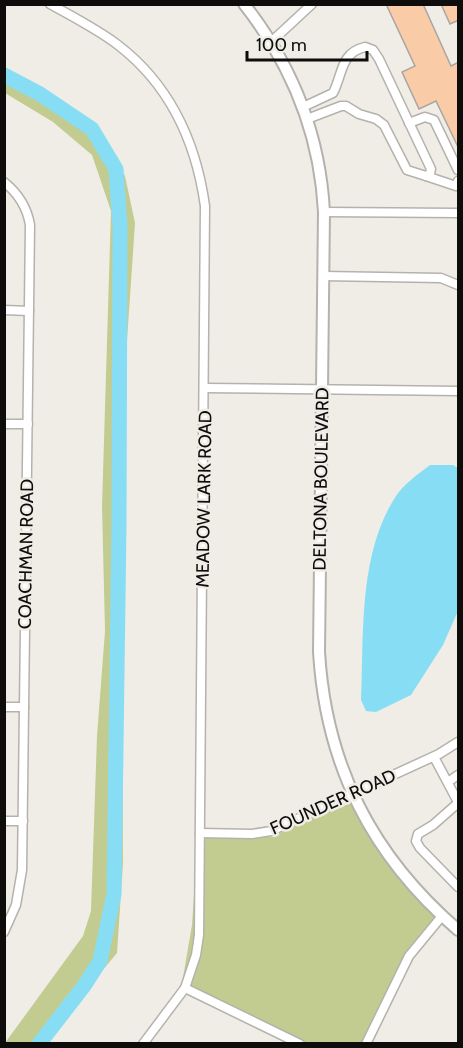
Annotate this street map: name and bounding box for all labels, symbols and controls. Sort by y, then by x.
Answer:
scale bar [247,24,367,62]
text: 100 m [256,34,307,56]
street label: DELTONA BOULEVARD [308,387,334,571]
street label: MEADOW LARK ROAD [191,410,217,588]
street label: COACHMAN ROAD [14,479,38,629]
street label: FOUNDER ROAD [267,764,399,840]

